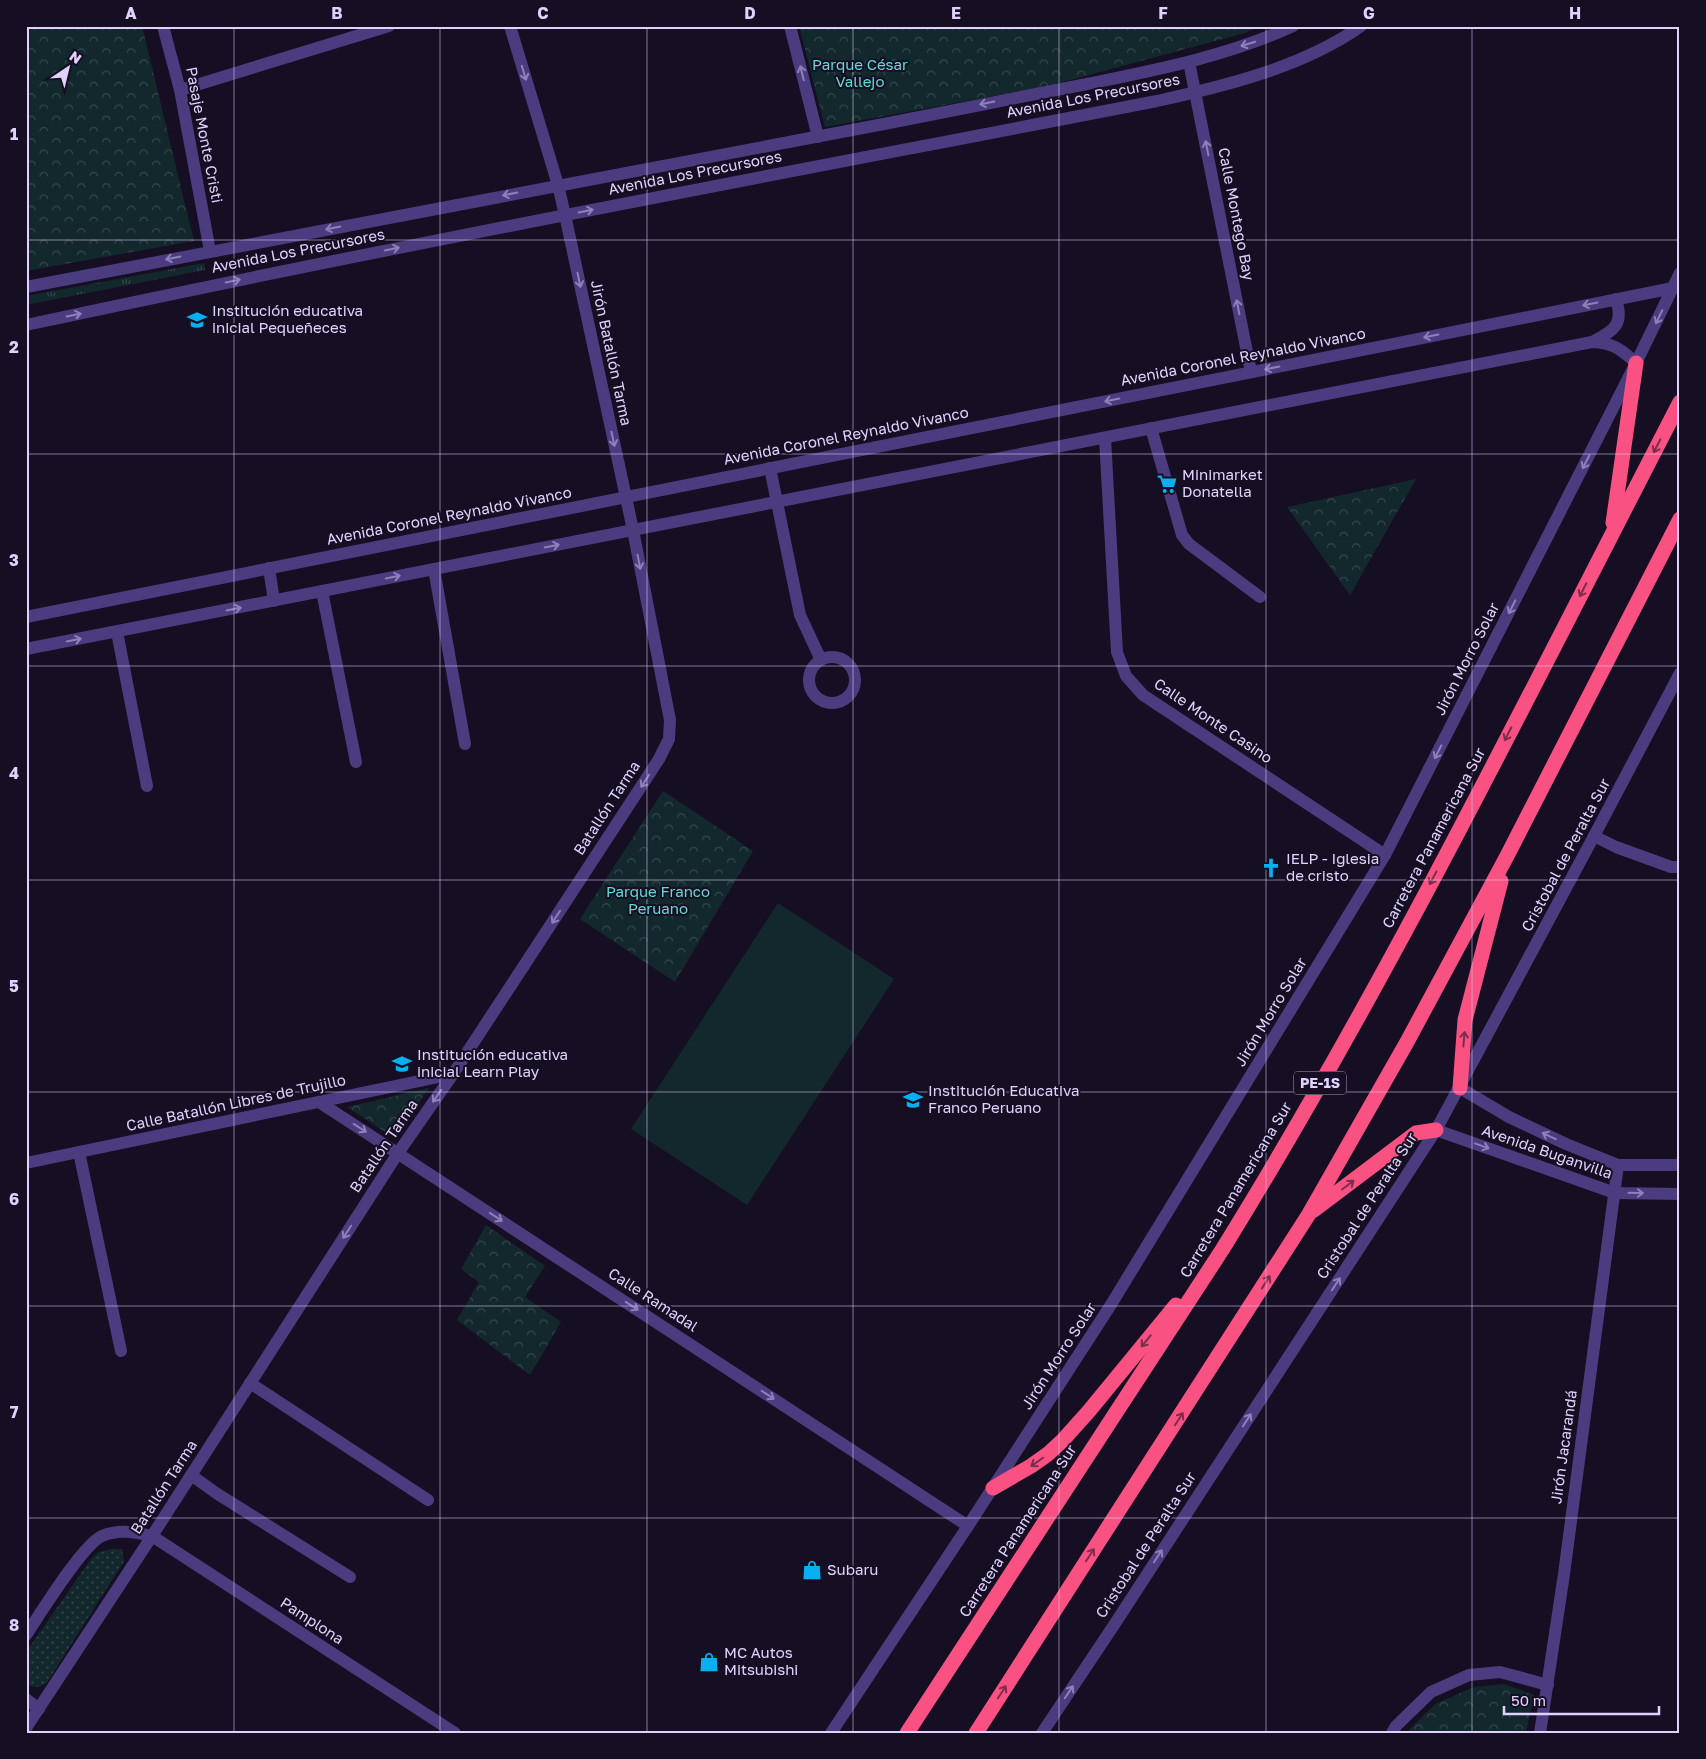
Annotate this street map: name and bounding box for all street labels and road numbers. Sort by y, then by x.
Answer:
street label: Pasaje Monte Cristi [183,65,227,205]
street label: Avenida Los Precursores [1005,69,1181,121]
street label: Avenida Los Precursores [607,146,783,198]
street label: Calle Montego Bay [1215,146,1259,282]
street label: Avenida Los Precursores [210,224,386,276]
street label: Jirón Batallón Tarma [588,278,636,427]
street label: Avenida Coronel Reynaldo Vivanco [1119,323,1367,389]
street label: Avenida Coronel Reynaldo Vivanco [722,402,970,468]
street label: Avenida Coronel Reynaldo Vivanco [325,482,573,548]
street label: Jirón Morro Solar [1430,599,1502,718]
street label: Calle Monte Casino [1151,674,1276,766]
street label: Carretera Panamericana Sur [1378,744,1489,931]
street label: Batallón Tarma [569,757,643,858]
street label: Cristobal de Peralta Sur [1517,775,1613,934]
street label: Jirón Morro Solar [1231,954,1310,1069]
street label: Calle Batallón Libres de Trujillo [124,1070,347,1134]
road number: PE-1S [1294,1072,1346,1094]
street label: Batallón Tarma [345,1096,421,1195]
street label: Carretera Panamericana Sur [1175,1098,1295,1281]
street label: Avenida Buganvilla [1480,1120,1615,1182]
street label: Cristobal de Peralta Sur [1312,1129,1420,1282]
street label: Calle Ramadal [605,1263,702,1335]
street label: Jirón Morro Solar [1017,1298,1100,1412]
street label: Jirón Jacarandá [1546,1389,1580,1505]
street label: Batallón Tarma [126,1436,200,1537]
street label: Carretera Panamericana Sur [955,1441,1080,1620]
street label: Cristobal de Peralta Sur [1091,1468,1199,1621]
street label: Pamplona [277,1593,348,1647]

